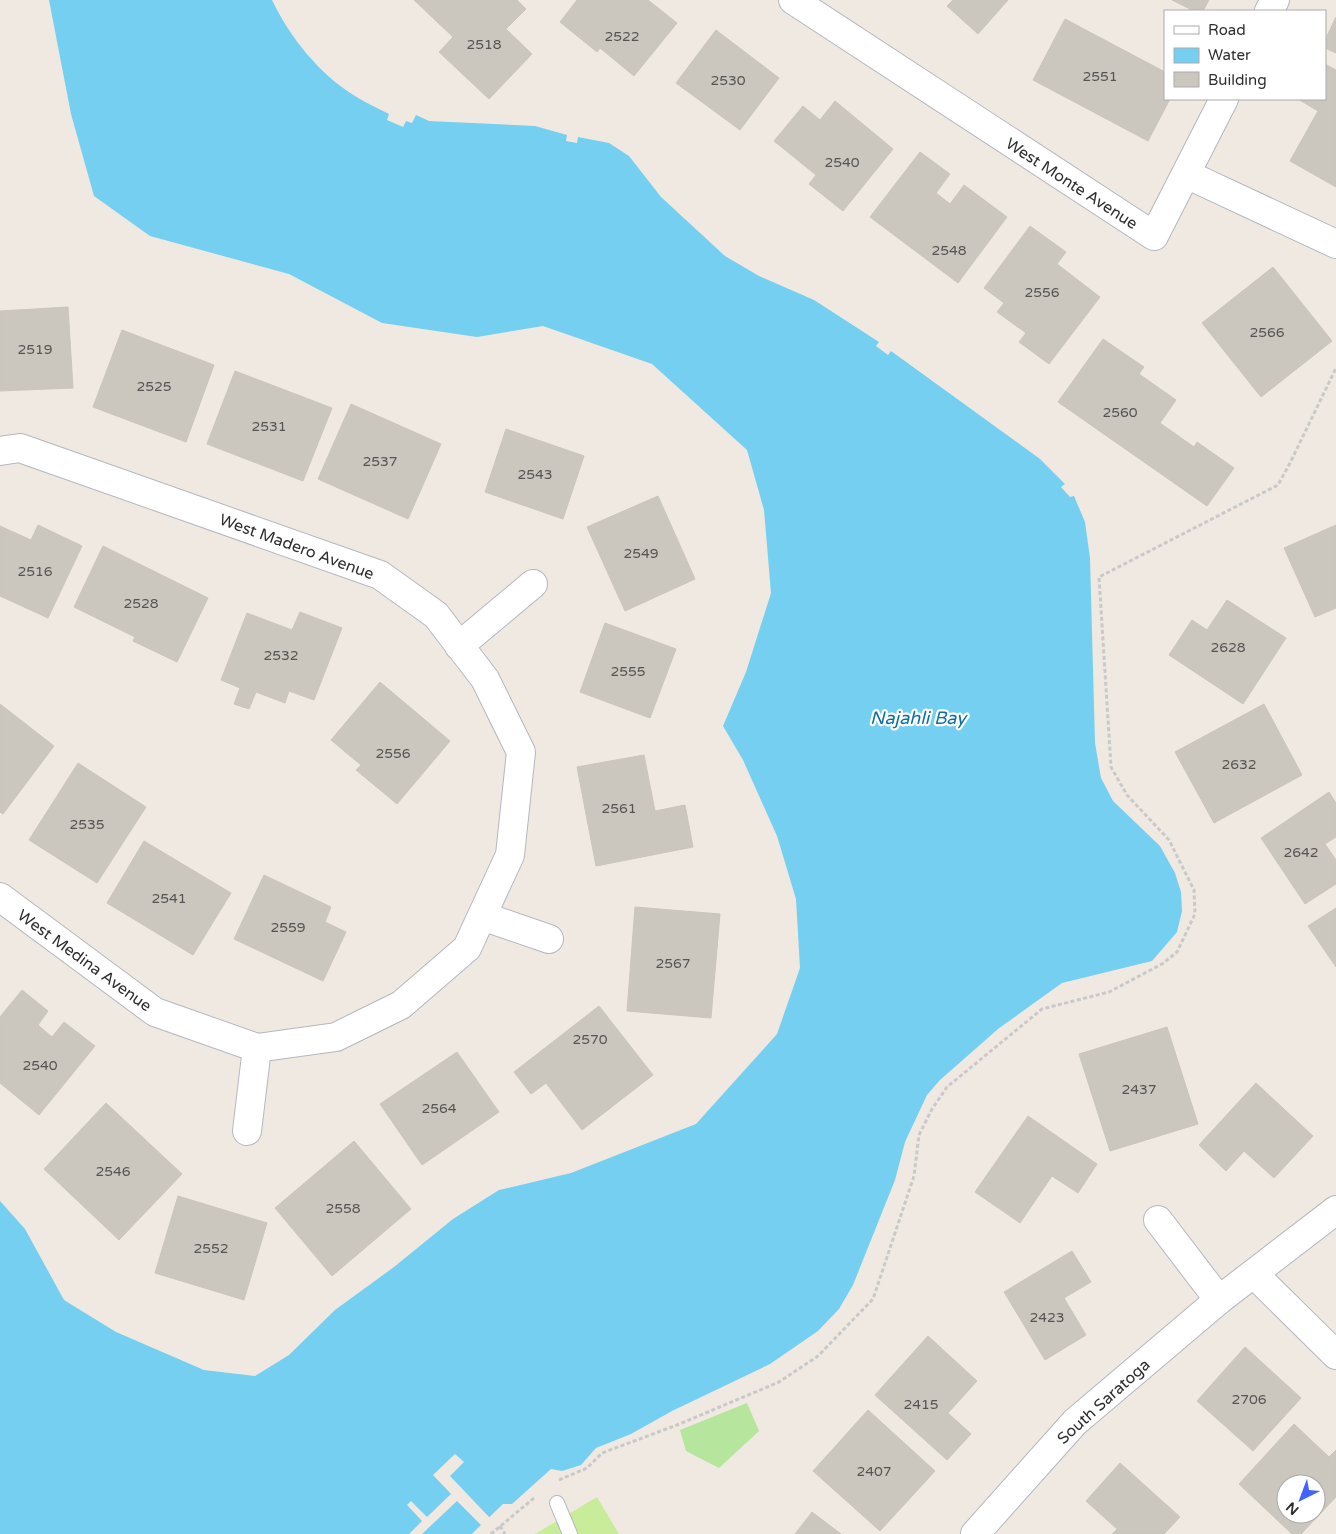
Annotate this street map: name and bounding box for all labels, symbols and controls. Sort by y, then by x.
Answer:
legend [1164,10,1326,100]
text: Road [1208,21,1246,39]
house number: 2522 [604,28,640,45]
house number: 2518 [466,36,502,53]
text: Water [1208,46,1251,64]
house number: 2551 [1082,68,1118,85]
text: Building [1208,71,1267,89]
house number: 2530 [710,72,746,89]
street label: West Monte Avenue [1002,134,1141,234]
house number: 2540 [824,154,860,171]
house number: 2548 [931,242,967,259]
house number: 2556 [1024,284,1060,301]
house number: 2566 [1249,324,1285,341]
house number: 2519 [17,341,53,358]
house number: 2525 [136,378,172,395]
house number: 2560 [1102,404,1138,421]
house number: 2531 [251,418,287,435]
house number: 2537 [362,453,398,470]
house number: 2543 [517,466,553,483]
street label: West Madero Avenue [217,510,377,584]
house number: 2549 [623,545,659,562]
house number: 2516 [17,563,53,580]
house number: 2528 [123,595,159,612]
house number: 2628 [1210,639,1246,656]
house number: 2532 [263,647,299,664]
house number: 2555 [610,663,646,680]
water label: Najahli Bay [870,707,968,729]
house number: 2556 [375,745,411,762]
house number: 2632 [1221,756,1257,773]
house number: 2561 [601,800,637,817]
house number: 2535 [69,816,105,833]
house number: 2642 [1283,844,1319,861]
house number: 2541 [151,890,187,907]
street label: West Medina Avenue [13,905,155,1016]
house number: 2559 [270,919,306,936]
house number: 2567 [655,955,691,972]
house number: 2570 [572,1031,608,1048]
house number: 2540 [22,1057,58,1074]
house number: 2437 [1121,1081,1157,1098]
house number: 2564 [421,1100,457,1117]
house number: 2546 [95,1163,131,1180]
house number: 2558 [325,1200,361,1217]
house number: 2552 [193,1240,229,1257]
house number: 2423 [1029,1309,1065,1326]
street label: South Saratoga [1053,1355,1154,1449]
house number: 2706 [1231,1391,1267,1408]
house number: 2415 [903,1396,939,1413]
house number: 2407 [856,1463,892,1480]
north arrow [1276,1474,1326,1524]
text: N [1283,1498,1303,1518]

